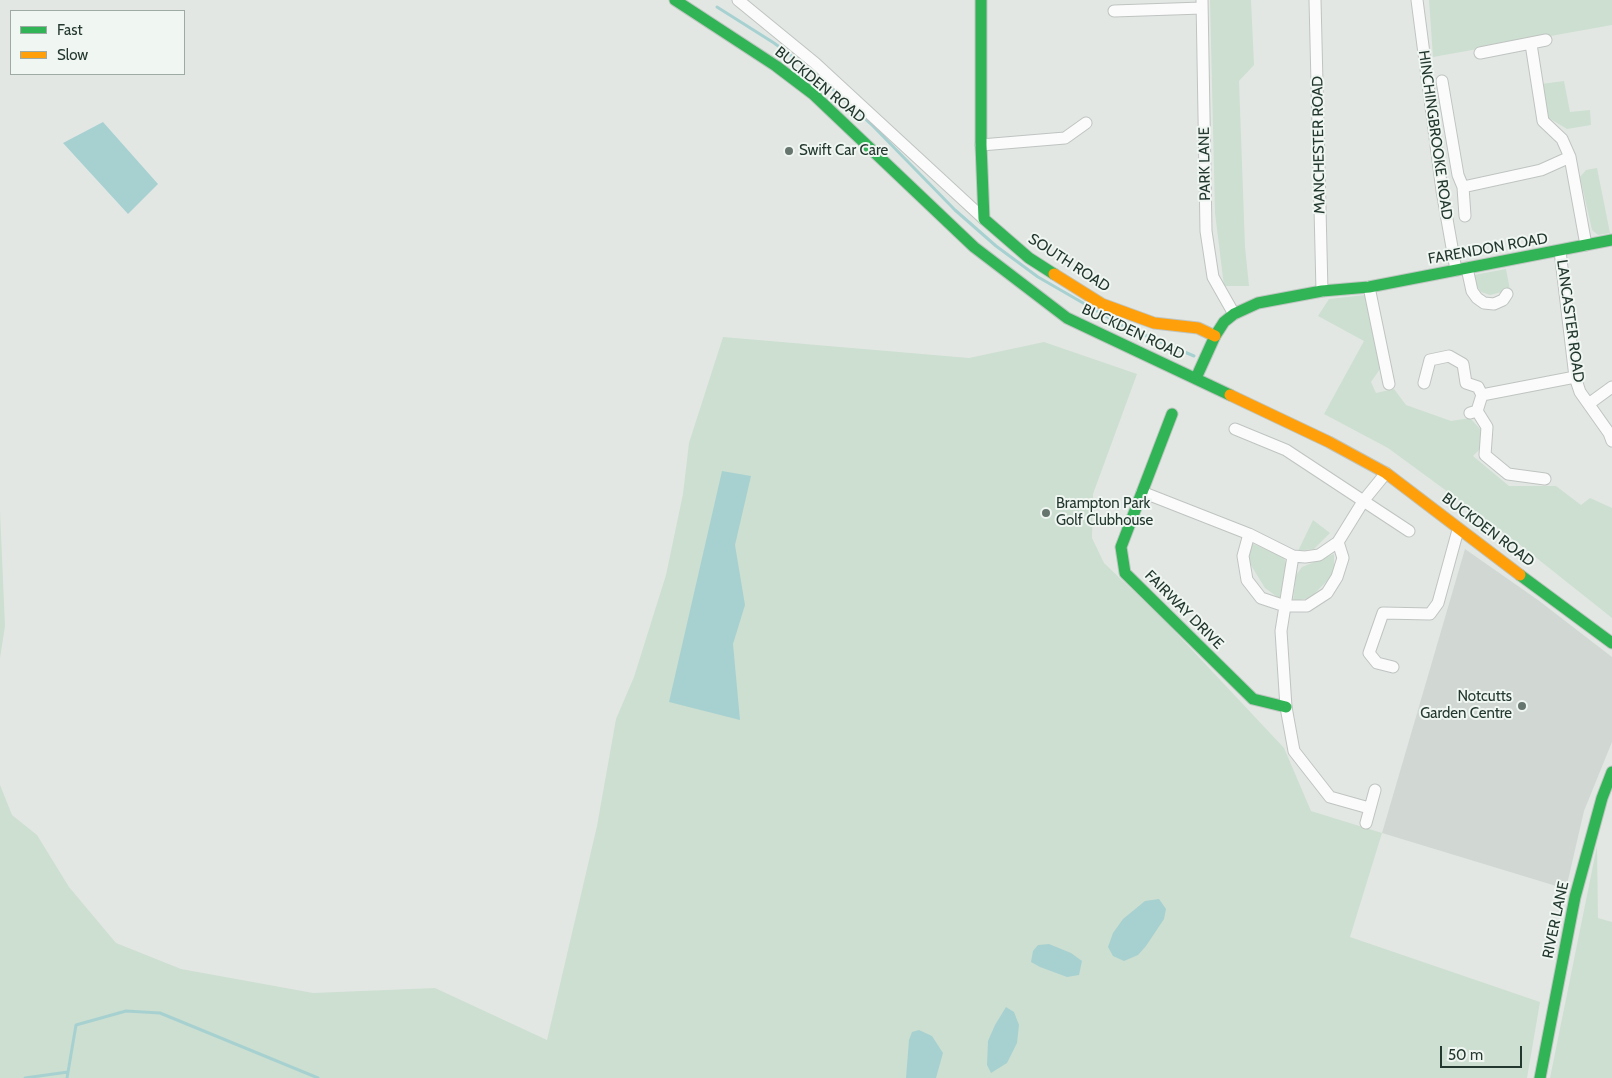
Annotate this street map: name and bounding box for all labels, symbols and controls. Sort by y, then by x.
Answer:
legend [10,10,185,75]
text: Fast [57,21,82,39]
street label: BUCKDEN ROAD [771,43,869,127]
text: Slow [57,46,88,64]
street label: HINCHINGBROOKE ROAD [1414,49,1456,221]
street label: MANCHESTER ROAD [1309,76,1329,214]
street label: PARK LANE [1195,127,1215,201]
place label: Swift Car Care [799,142,888,160]
marker: Swift Car Care [783,145,795,157]
street label: SOUTH ROAD [1025,230,1113,296]
street label: FARENDON ROAD [1427,230,1549,268]
street label: LANCASTER ROAD [1552,258,1588,384]
street label: BUCKDEN ROAD [1079,300,1187,364]
street label: BUCKDEN ROAD [1438,489,1538,571]
place label: Brampton Park Golf Clubhouse [1056,495,1153,530]
marker: Brampton Park Golf Clubhouse [1040,507,1052,519]
street label: FAIRWAY DRIVE [1141,567,1227,653]
place label: Notcutts Garden Centre [1420,688,1512,723]
marker: Notcutts Garden Centre [1516,700,1528,712]
street label: RIVER LANE [1539,880,1573,960]
scale bar [1442,1036,1524,1068]
text: 50 m [1448,1046,1483,1064]

